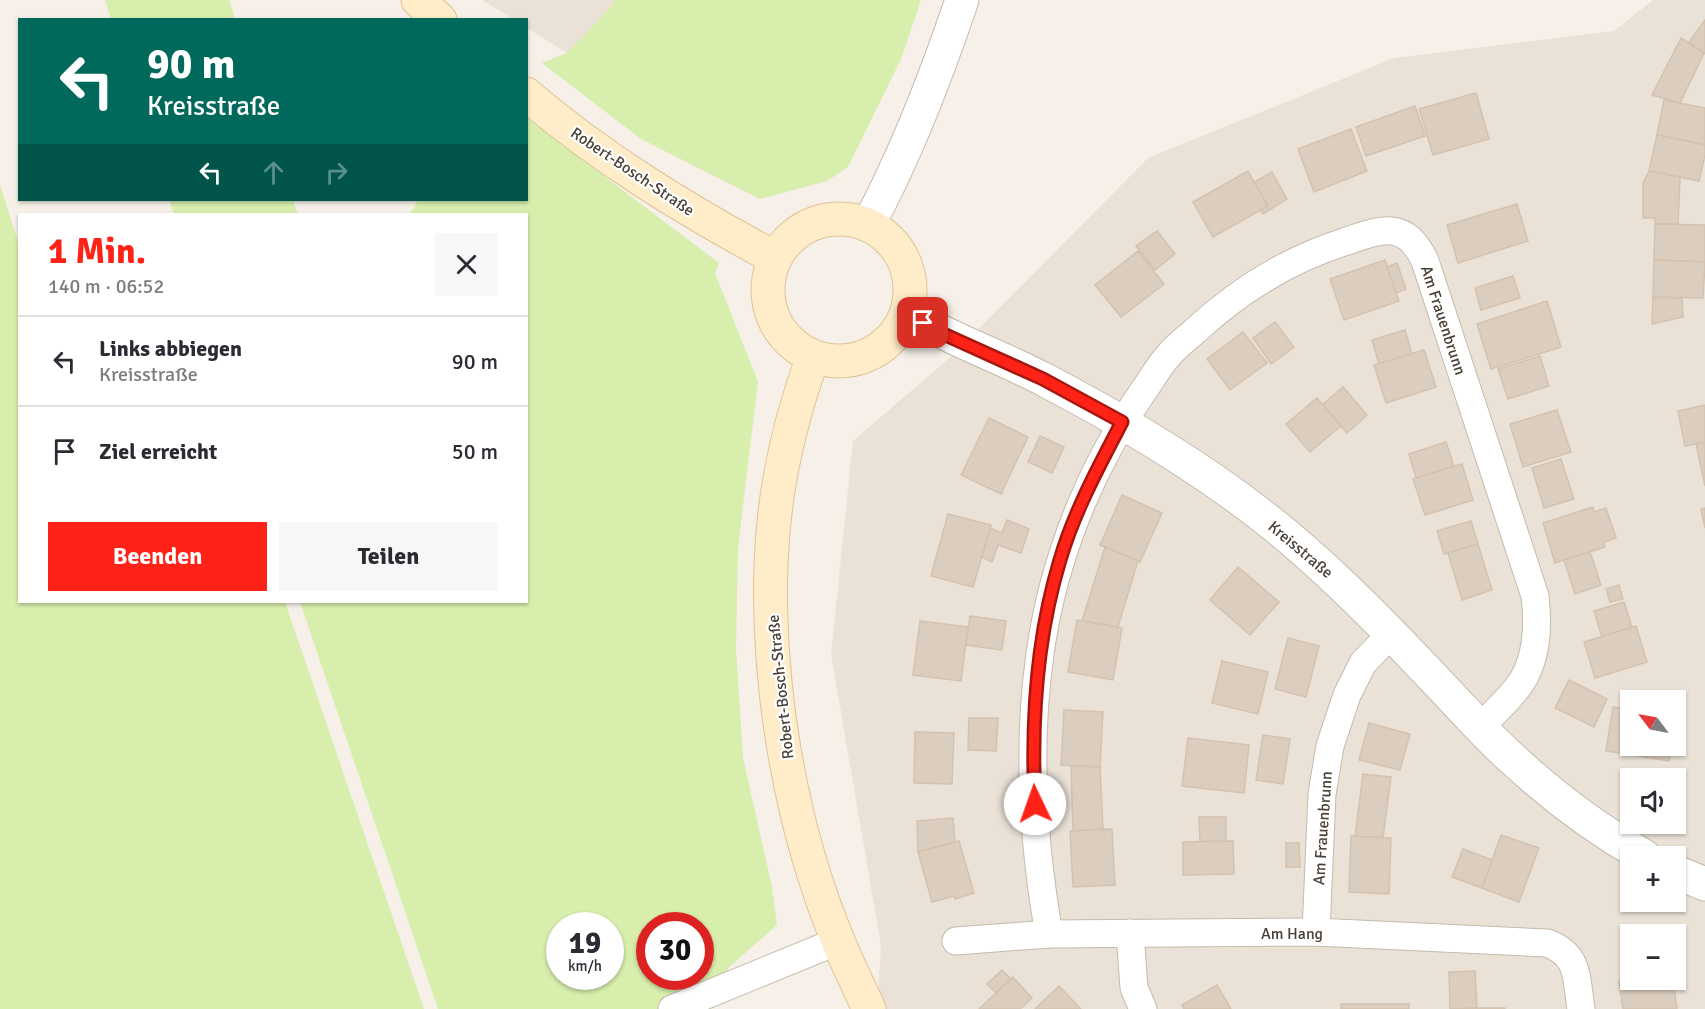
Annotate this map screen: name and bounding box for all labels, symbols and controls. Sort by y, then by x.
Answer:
text: 90 m [147,39,236,90]
icon: left [48,42,126,120]
text: Kreisstraße [147,90,280,123]
street label: Robert-Bosch-Straße [567,123,698,221]
icon: left [194,156,227,189]
icon: ahead [257,156,290,189]
icon: right [320,156,353,189]
text: 1 Min. [48,229,146,274]
button: close [435,233,498,296]
street label: Am Frauenbrunn [1416,263,1470,378]
text: 140 m · 06:52 [48,274,164,299]
pin [897,297,948,348]
icon: arrive [906,306,939,339]
text: Links abbiegen [99,335,242,362]
icon: left [48,345,81,378]
text: 90 m [452,348,498,375]
text: Kreisstraße [99,362,198,387]
icon: arrive [48,435,81,468]
text: Ziel erreicht [99,438,217,465]
text: 50 m [452,438,498,465]
street label: Kreisstraße [1264,517,1337,583]
button: Beenden [48,522,267,591]
button: Teilen [279,522,498,591]
street label: Robert-Bosch-Straße [763,614,799,760]
north arrow [1620,690,1686,756]
map controls [1620,690,1686,990]
button: sound [1620,768,1686,834]
street label: Am Frauenbrunn [1309,771,1337,886]
position arrow [1003,772,1067,836]
button: + [1620,846,1686,912]
speed limit sign: 30 [636,912,714,990]
street label: Am Hang [1261,924,1323,944]
button: − [1620,924,1686,990]
text: 19 [569,925,601,962]
text: km/h [568,957,602,975]

